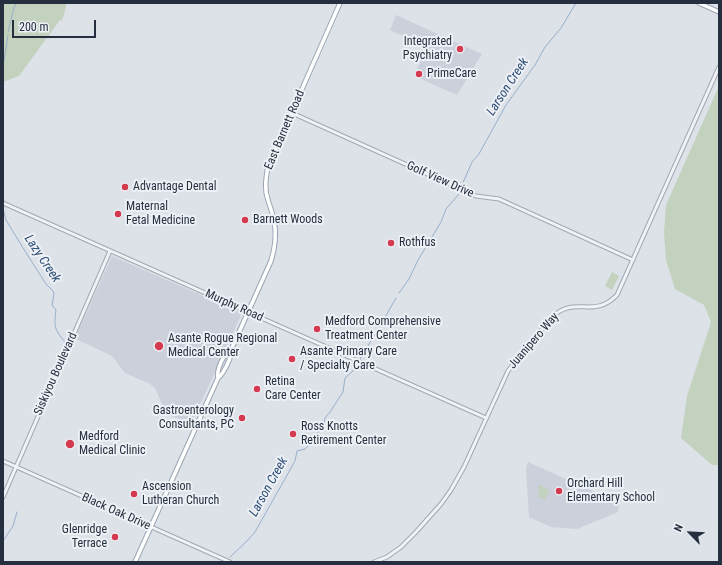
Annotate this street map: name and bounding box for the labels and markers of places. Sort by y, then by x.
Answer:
place label: Integrated Psychiatry [403,35,452,63]
marker: Integrated Psychiatry [455,44,465,54]
place label: PrimeCare [427,67,476,81]
marker: PrimeCare [414,69,424,79]
place label: Advantage Dental [133,180,216,194]
marker: Advantage Dental [120,182,130,192]
place label: Maternal Fetal Medicine [126,200,195,228]
marker: Maternal Fetal Medicine [113,209,123,219]
place label: Barnett Woods [253,213,323,227]
marker: Barnett Woods [240,215,250,225]
place label: Rothfus [399,236,436,250]
marker: Rothfus [386,238,396,248]
place label: Medford Comprehensive Treatment Center [325,315,441,343]
marker: Medford Comprehensive Treatment Center [312,324,322,334]
place label: Asante Rogue Regional Medical Center [168,332,277,360]
marker: Asante Rogue Regional Medical Center [153,340,165,352]
place label: Asante Primary Care / Specialty Care [300,345,397,373]
marker: Asante Primary Care / Specialty Care [287,354,297,364]
place label: Retina Care Center [265,375,321,403]
marker: Retina Care Center [252,384,262,394]
place label: Gastroenterology Consultants, PC [153,404,234,432]
marker: Gastroenterology Consultants, PC [237,413,247,423]
place label: Ross Knotts Retirement Center [301,420,386,448]
marker: Ross Knotts Retirement Center [288,429,298,439]
place label: Medford Medical Clinic [79,430,146,458]
marker: Medford Medical Clinic [64,438,76,450]
place label: Orchard Hill Elementary School [567,477,655,505]
place label: Ascension Lutheran Church [142,480,219,508]
marker: Orchard Hill Elementary School [554,486,564,496]
marker: Ascension Lutheran Church [129,489,139,499]
place label: Glenridge Terrace [62,523,107,551]
marker: Glenridge Terrace [110,532,120,542]

